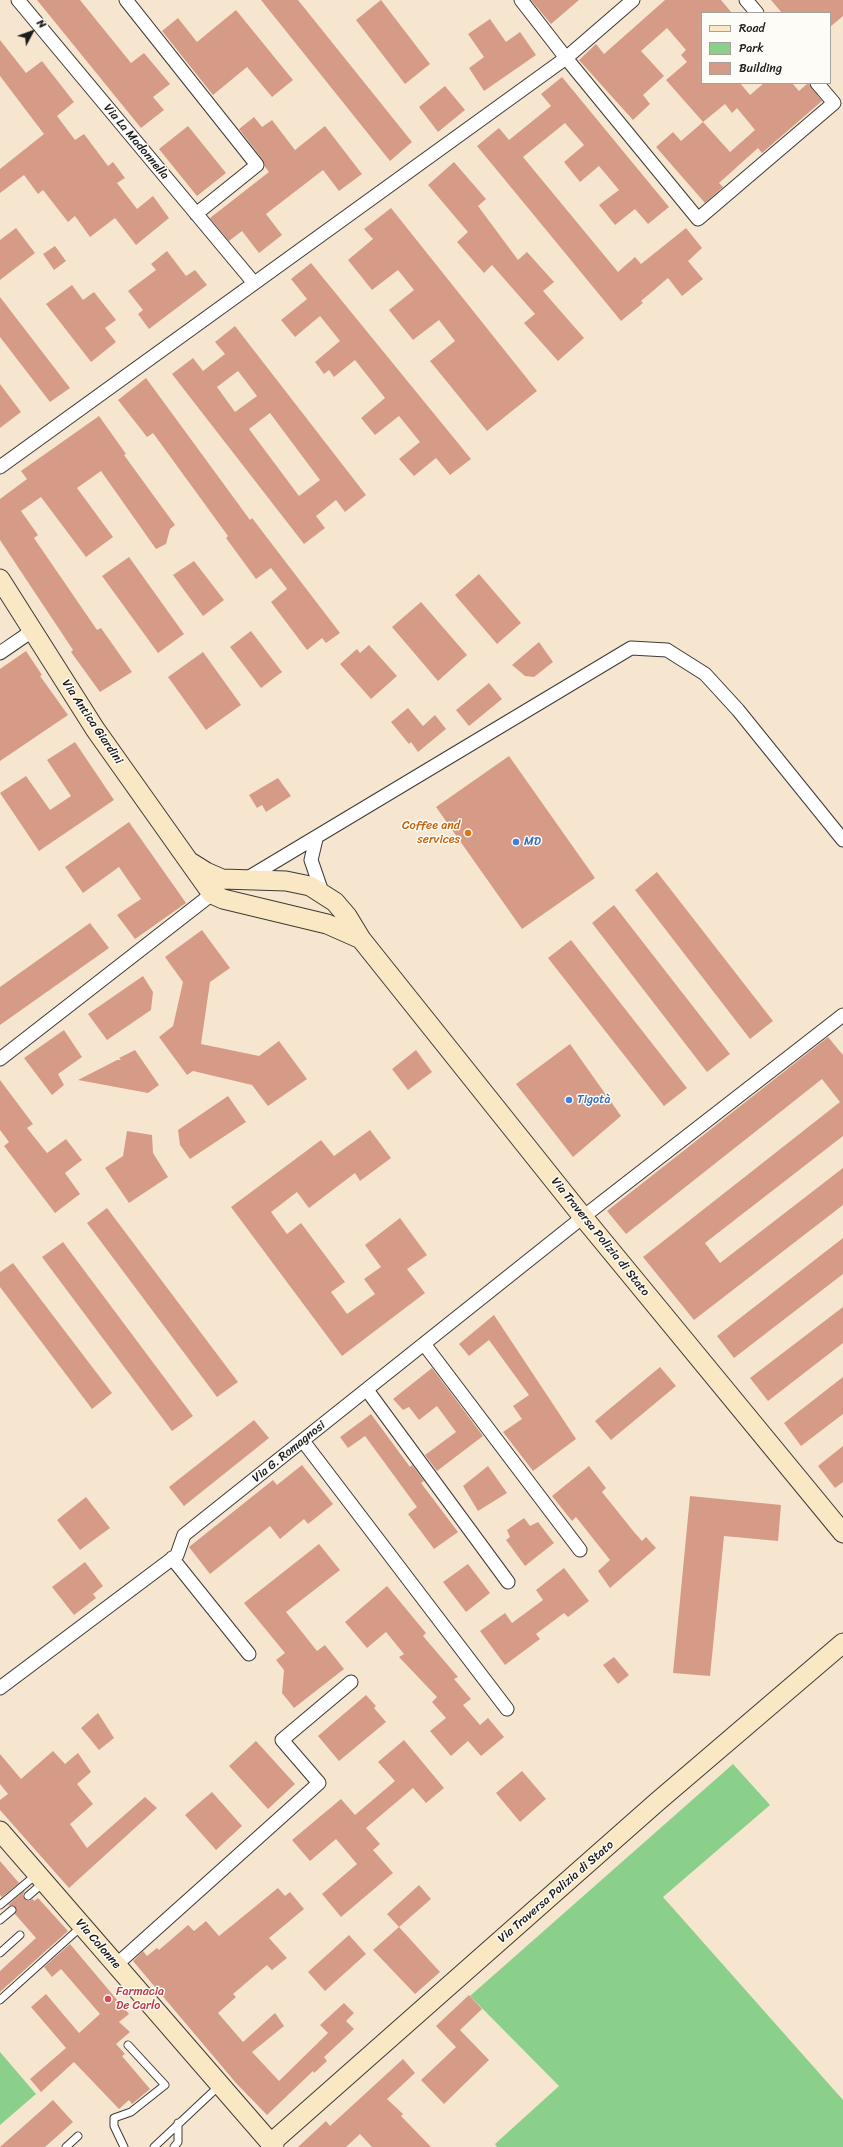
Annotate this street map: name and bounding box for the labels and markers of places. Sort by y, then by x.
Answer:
place label: Coffee and services [402,819,460,847]
marker: Coffee and services [463,828,473,838]
place label: MD [524,835,541,849]
marker: MD [511,837,521,847]
place label: Tigotà [577,1093,610,1107]
marker: Tigotà [564,1095,574,1105]
place label: Farmacia De Carlo [116,1985,164,2013]
marker: Farmacia De Carlo [103,1994,113,2004]

